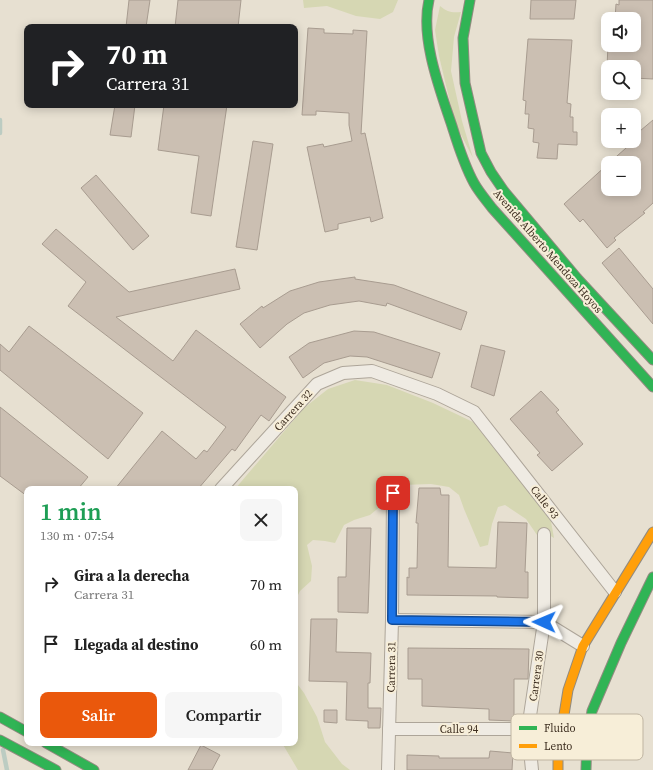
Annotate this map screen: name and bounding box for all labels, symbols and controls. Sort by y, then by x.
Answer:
map controls [601,12,641,196]
button: sound [601,12,641,52]
text: 70 m [106,35,168,73]
icon: right [40,40,92,92]
button: search [601,60,641,100]
text: Carrera 31 [106,71,189,96]
button: + [601,108,641,148]
button: − [601,156,641,196]
street label: Avenida Alberto Mendoza Hoyos [490,186,606,317]
street label: Carrera 32 [271,386,316,434]
pin [376,476,410,510]
icon: arrive [382,482,404,504]
street label: Calle 93 [527,483,563,522]
text: 1 min [40,495,102,528]
button: close [240,499,282,541]
text: 130 m · 07:54 [40,527,114,544]
text: Gira a la derecha [74,565,189,586]
icon: right [40,573,62,595]
text: 70 m [250,574,282,595]
text: Carrera 31 [74,586,134,603]
position arrow [523,601,565,643]
icon: arrive [40,633,62,655]
text: Llegada al destino [74,634,199,655]
text: 60 m [250,634,282,655]
street label: Carrera 31 [384,641,399,693]
street label: Carrera 30 [526,649,548,702]
button: Salir [40,692,157,738]
button: Compartir [165,692,282,738]
legend [511,714,643,760]
text: Fluido [544,721,576,736]
street label: Calle 94 [440,722,479,737]
text: Lento [544,739,572,754]

